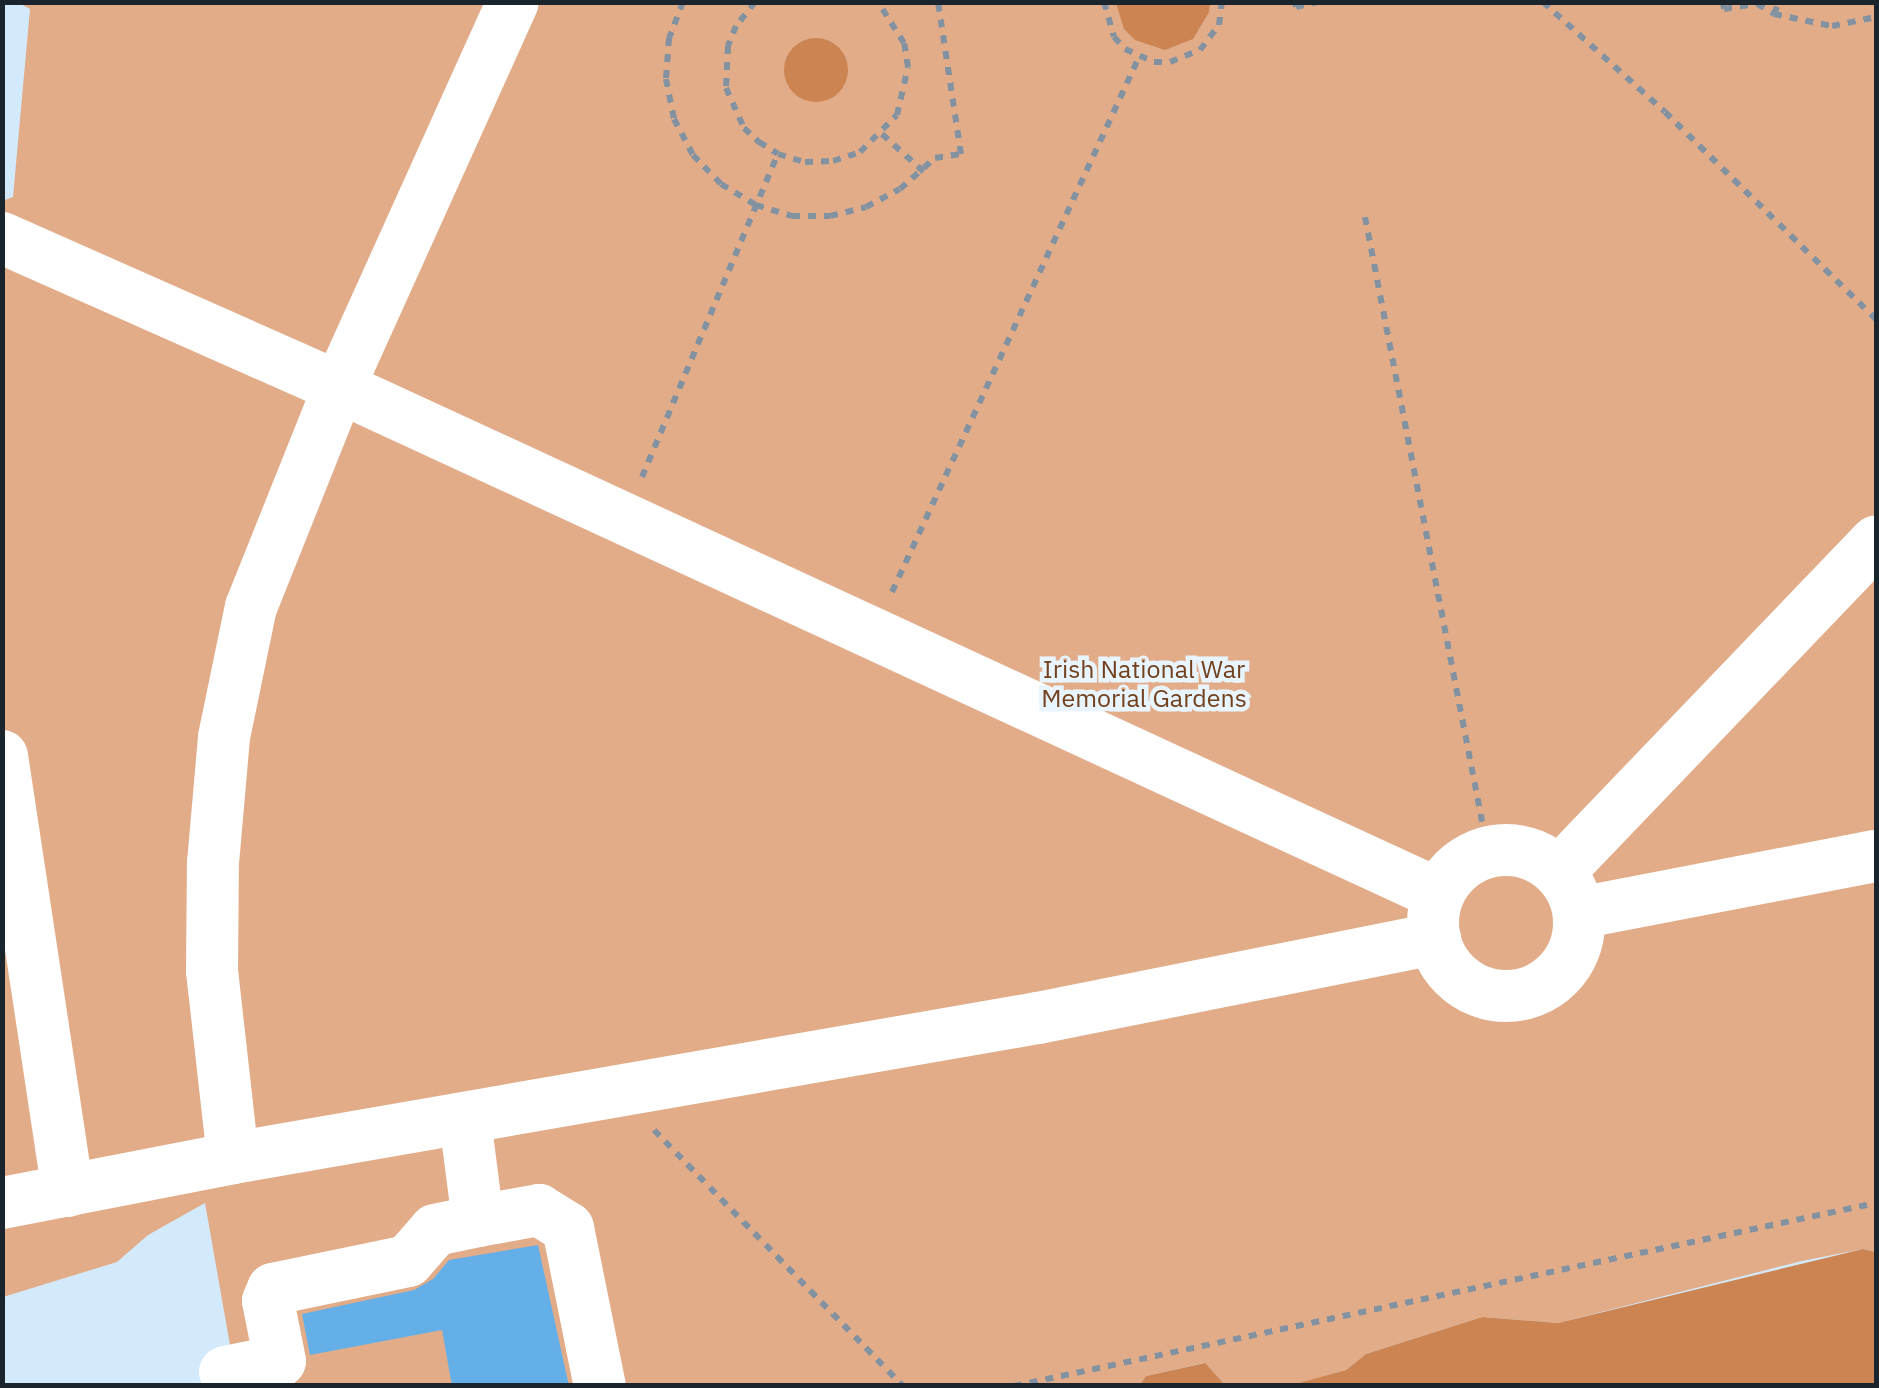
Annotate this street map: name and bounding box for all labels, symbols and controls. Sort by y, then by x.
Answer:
park label: Irish National War Memorial Gardens [1041,655,1247,714]

